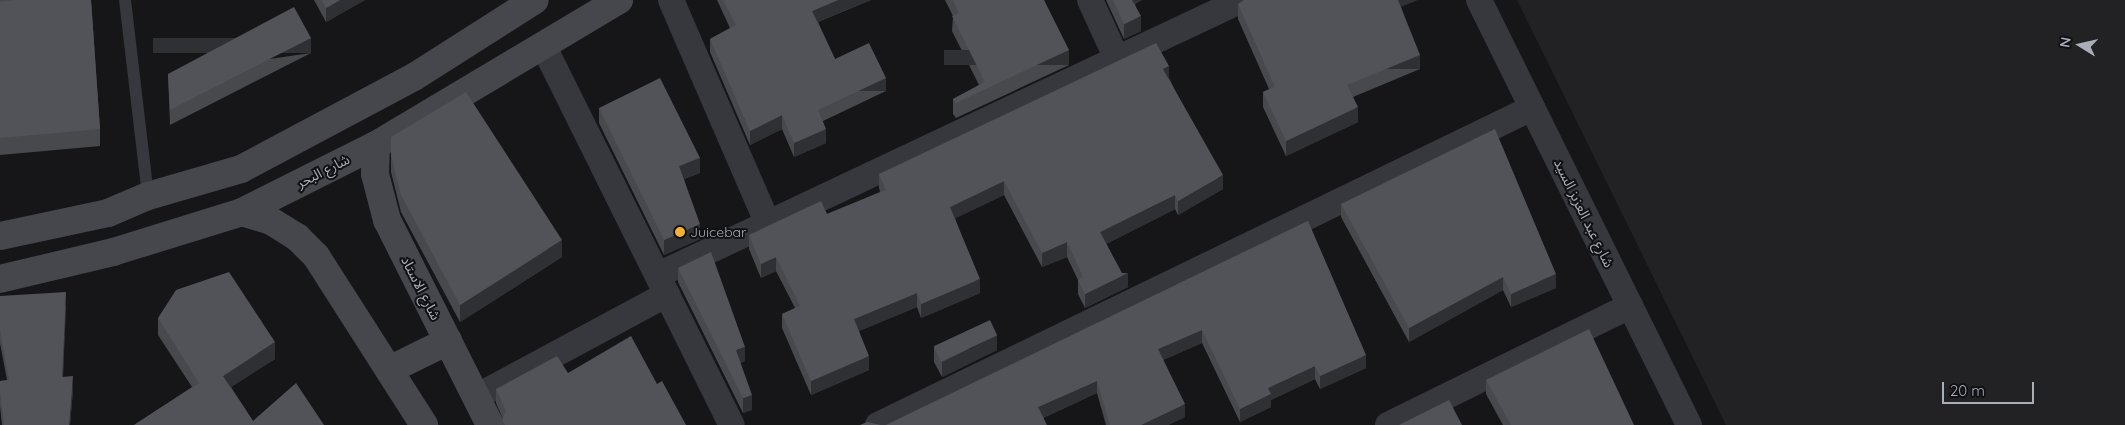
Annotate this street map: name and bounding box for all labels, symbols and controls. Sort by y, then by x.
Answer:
north arrow [2055,20,2105,70]
text: N [2055,36,2075,49]
street label: شارع البحر [294,150,352,192]
street label: شارع عبد العزيز السيد [1550,156,1618,270]
place label: Juicebar [690,224,746,240]
marker: Juicebar [674,226,686,238]
street label: شارع الاستاد [398,253,444,323]
scale bar [1945,372,2038,404]
text: 20 m [1950,381,1985,400]

